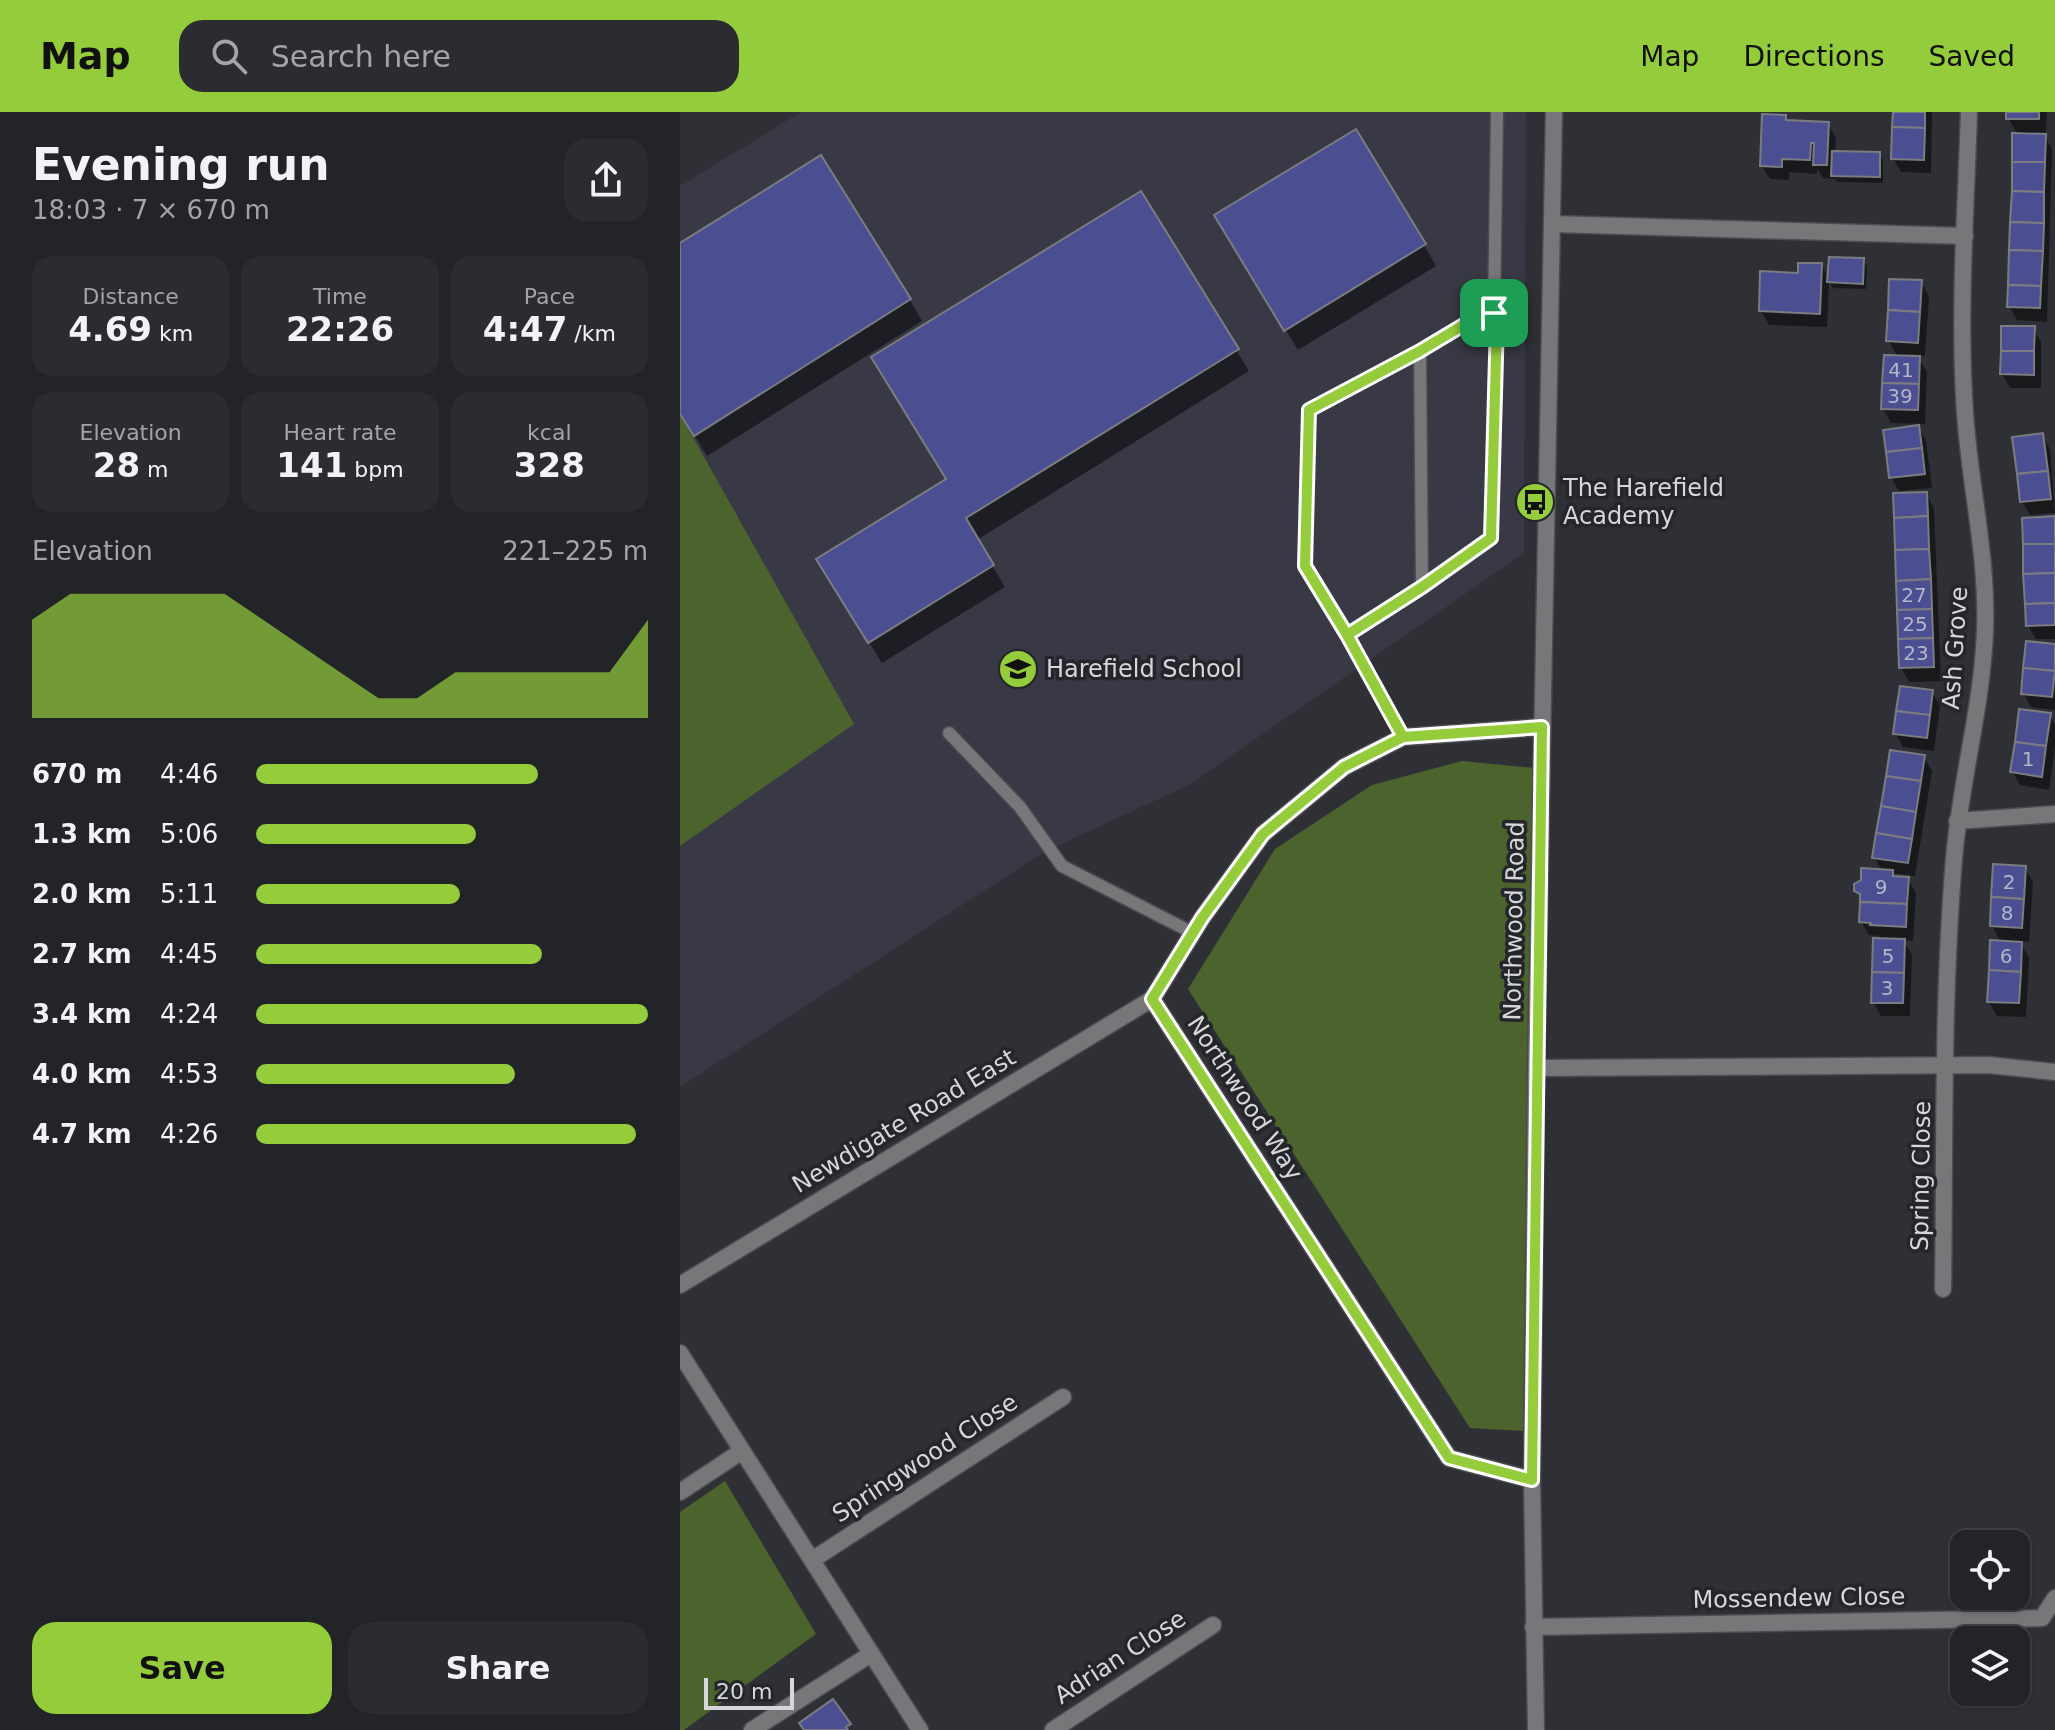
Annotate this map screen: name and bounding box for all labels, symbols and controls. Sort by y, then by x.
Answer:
search box [179,20,739,92]
text: Map [40,34,131,78]
icon: search [207,34,251,78]
text: Search here [271,39,451,74]
text: Map [1640,40,1699,73]
text: Directions [1743,40,1884,73]
text: Saved [1928,40,2015,73]
button: share [564,138,648,222]
text: Evening run [32,139,329,190]
text: 18:03 · 7 × 670 m [32,195,270,225]
pin [1460,279,1528,347]
text: Distance [83,284,179,309]
text: Time [313,284,367,309]
text: Pace [524,284,575,309]
icon: arrive [1472,291,1516,335]
text: 4.69 [68,309,152,349]
text: 22:26 [286,309,394,349]
text: 4:47 [483,309,567,349]
text: km [152,321,193,346]
text: /km [567,321,616,346]
house number: 41 [1888,358,1914,382]
house number: 39 [1887,384,1913,408]
text: Elevation [80,420,182,445]
text: Heart rate [284,420,396,445]
text: kcal [527,420,572,445]
text: 28 [93,445,140,485]
text: 141 [276,445,347,485]
text: 328 [514,445,585,485]
text: m [140,457,169,482]
text: bpm [347,457,404,482]
place label: The Harefield Academy [1562,474,1724,530]
bus stop icon: The Harefield Academy [1514,481,1556,523]
text: Elevation [32,536,153,566]
text: 221–225 m [502,536,648,566]
house number: 27 [1901,583,1927,607]
street label: Ash Grove [1937,585,1973,711]
house number: 25 [1902,612,1928,636]
house number: 23 [1903,641,1929,665]
school or university icon: Harefield School [997,648,1039,690]
place label: Harefield School [1046,655,1242,683]
house number: 1 [2022,747,2034,771]
text: 670 m [32,759,122,789]
text: 4:46 [160,759,218,789]
text: 1.3 km [32,819,132,849]
text: 5:06 [160,819,218,849]
street label: Northwood Road [1498,821,1530,1021]
house number: 2 [2003,870,2015,894]
house number: 9 [1875,875,1887,899]
text: 2.0 km [32,879,132,909]
text: 5:11 [160,879,218,909]
house number: 8 [2001,901,2013,925]
text: 2.7 km [32,939,132,969]
text: 4:45 [160,939,218,969]
house number: 5 [1882,944,1894,968]
house number: 6 [2000,944,2012,968]
house number: 3 [1881,976,1893,1000]
text: 3.4 km [32,999,132,1029]
text: 4:24 [160,999,218,1029]
street label: Northwood Way [1181,1011,1309,1185]
street label: Newdigate Road East [787,1043,1021,1199]
text: 4.0 km [32,1059,132,1089]
text: 4:53 [160,1059,218,1089]
street label: Spring Close [1906,1101,1936,1251]
text: 4.7 km [32,1119,132,1149]
text: 4:26 [160,1119,218,1149]
street label: Springwood Close [827,1388,1023,1528]
map controls [1950,1530,2030,1706]
button: locate [1950,1530,2030,1610]
street label: Mossendew Close [1692,1582,1906,1614]
street label: Adrian Close [1049,1604,1191,1710]
button: Save [32,1622,332,1714]
button: Share [348,1622,648,1714]
button: layers [1950,1626,2030,1706]
scale bar [704,1674,794,1710]
text: 20 m [716,1679,772,1704]

